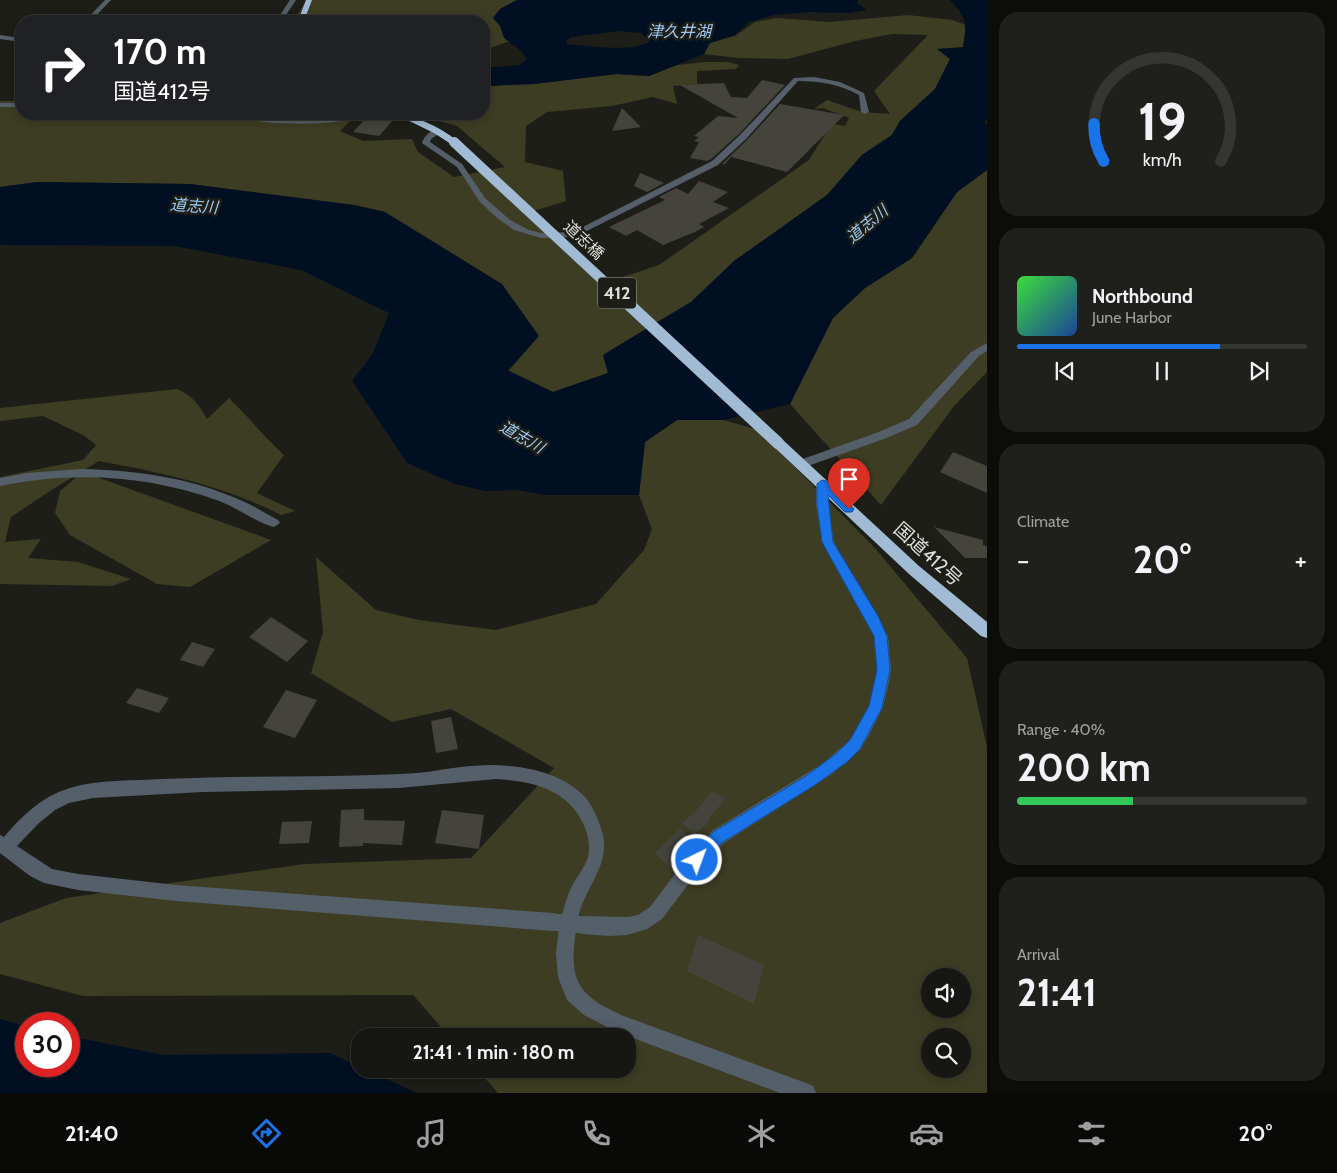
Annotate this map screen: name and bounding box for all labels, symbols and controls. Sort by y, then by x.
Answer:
water label: 津久井湖 [647,22,714,41]
text: 170 m [113,30,206,73]
icon: right [30,35,95,100]
text: 国道412号 [113,78,210,105]
text: 19 [1138,90,1186,153]
text: km/h [1142,149,1182,170]
water label: 道志川 [169,195,221,217]
water label: 道志川 [843,200,893,247]
street label: 道志橋 [560,217,608,263]
road number: 412 [598,278,636,308]
text: Northbound [1092,285,1193,308]
text: June Harbor [1092,308,1172,327]
icon: previous [1051,357,1079,385]
icon: pause [1148,357,1176,385]
icon: next [1245,357,1273,385]
water label: 道志川 [496,417,549,458]
pin [828,458,870,509]
icon: arrive [835,465,863,493]
text: Climate [1017,512,1069,531]
street label: 国道412号 [889,517,967,591]
text: 20° [1133,536,1191,583]
text: − [1017,543,1029,577]
text: + [1295,543,1307,577]
text: Range · 40% [1017,720,1105,739]
text: 200 km [1017,744,1151,791]
position arrow [670,833,722,885]
text: Arrival [1017,945,1060,964]
map controls [921,968,971,1078]
button: sound [921,968,971,1018]
text: 21:41 [1017,969,1097,1016]
speed limit sign: 30 [15,1012,80,1077]
button: search [921,1028,971,1078]
text: 21:41 · 1 min · 180 m [413,1041,574,1064]
icon: directions [249,1116,284,1151]
icon: music [414,1116,449,1151]
icon: phone [579,1116,614,1151]
icon: climate [744,1116,779,1151]
icon: car [909,1116,944,1151]
icon: filters [1074,1116,1109,1151]
text: 21:40 [65,1120,119,1147]
text: 20° [1238,1120,1272,1147]

